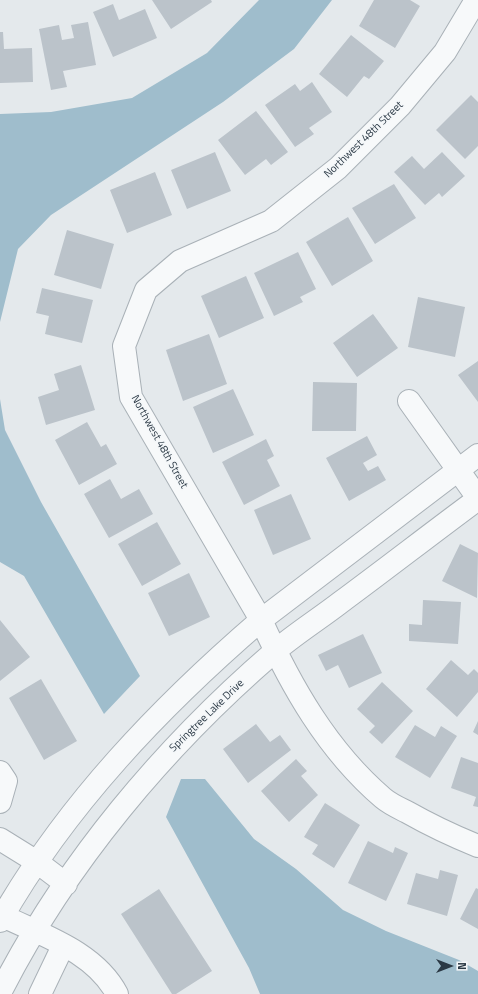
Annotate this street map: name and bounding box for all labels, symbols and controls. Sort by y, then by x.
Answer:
street label: Northwest 48th Street [322,99,406,181]
street label: Northwest 48th Street [128,393,190,491]
street label: Springtree Lake Drive [167,677,247,755]
north arrow [430,946,470,986]
text: N [454,962,470,970]

